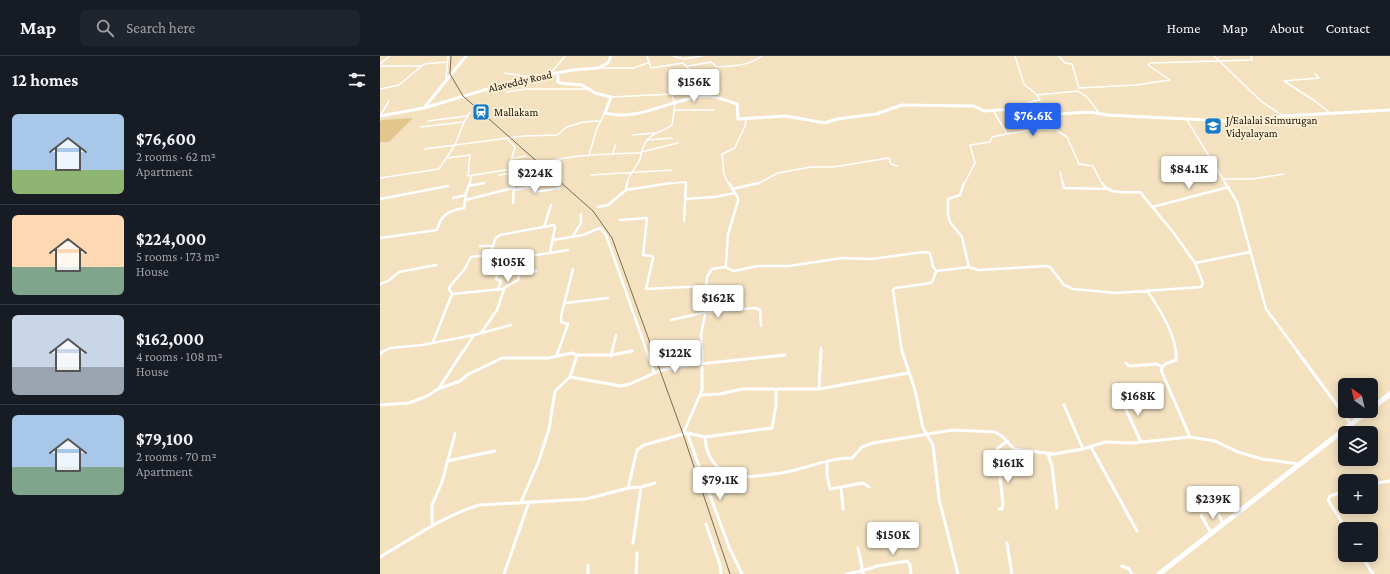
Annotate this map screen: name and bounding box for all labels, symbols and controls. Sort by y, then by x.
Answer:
search box [80,10,360,46]
text: Map [20,17,56,38]
icon: search [94,17,116,39]
text: Search here [126,20,195,36]
text: Home [1167,20,1200,36]
text: Map [1222,20,1248,36]
text: About [1270,20,1304,36]
text: Contact [1326,20,1370,36]
street label: Alaveddy Road [487,68,553,95]
icon: filters [346,69,368,91]
pin: $156K [666,69,722,103]
text: 12 homes [12,71,78,90]
text: $156K [677,74,711,89]
station icon: Mallakam [471,102,491,122]
pin: $76.6K [1000,103,1066,137]
place label: Mallakam [494,106,538,118]
text: $76.6K [1014,108,1052,123]
place label: J/Ealalai Srimurugan Vidyalayam [1225,114,1318,140]
school or university icon: J/Ealalai Srimurugan Vidyalayam [1203,116,1223,136]
icon: home [44,130,92,178]
text: $76,600 [136,130,196,149]
text: 2 rooms · 62 m² [136,149,216,164]
pin: $84.1K [1156,156,1222,190]
pin: $224K [507,160,563,194]
text: $84.1K [1170,161,1208,176]
text: Apartment [136,164,193,179]
text: $224K [518,165,552,180]
text: $224,000 [136,230,206,249]
icon: home [44,231,92,279]
text: 5 rooms · 173 m² [136,249,220,264]
pin: $105K [480,249,536,283]
text: $105K [491,254,525,269]
text: House [136,264,169,279]
pin: $162K [690,285,746,319]
text: $162K [701,290,735,305]
text: $162,000 [136,330,204,349]
icon: home [44,331,92,379]
pin: $122K [647,340,703,374]
text: $122K [659,345,691,360]
text: 4 rooms · 108 m² [136,349,223,364]
text: House [136,364,169,379]
north arrow [1338,378,1378,418]
map controls [1338,378,1378,562]
pin: $168K [1110,383,1166,417]
text: $168K [1121,388,1155,403]
button: layers [1338,426,1378,466]
text: $79,100 [136,430,193,449]
icon: home [44,431,92,479]
text: 2 rooms · 70 m² [136,449,217,464]
pin: $161K [980,450,1036,484]
text: $161K [992,455,1024,470]
text: Apartment [136,464,193,479]
pin: $79.1K [687,467,753,501]
text: $79.1K [702,472,738,487]
button: + [1338,474,1378,514]
pin: $239K [1185,486,1241,520]
text: $239K [1196,491,1230,506]
pin: $150K [865,522,921,556]
button: − [1338,522,1378,562]
text: $150K [876,527,910,542]

